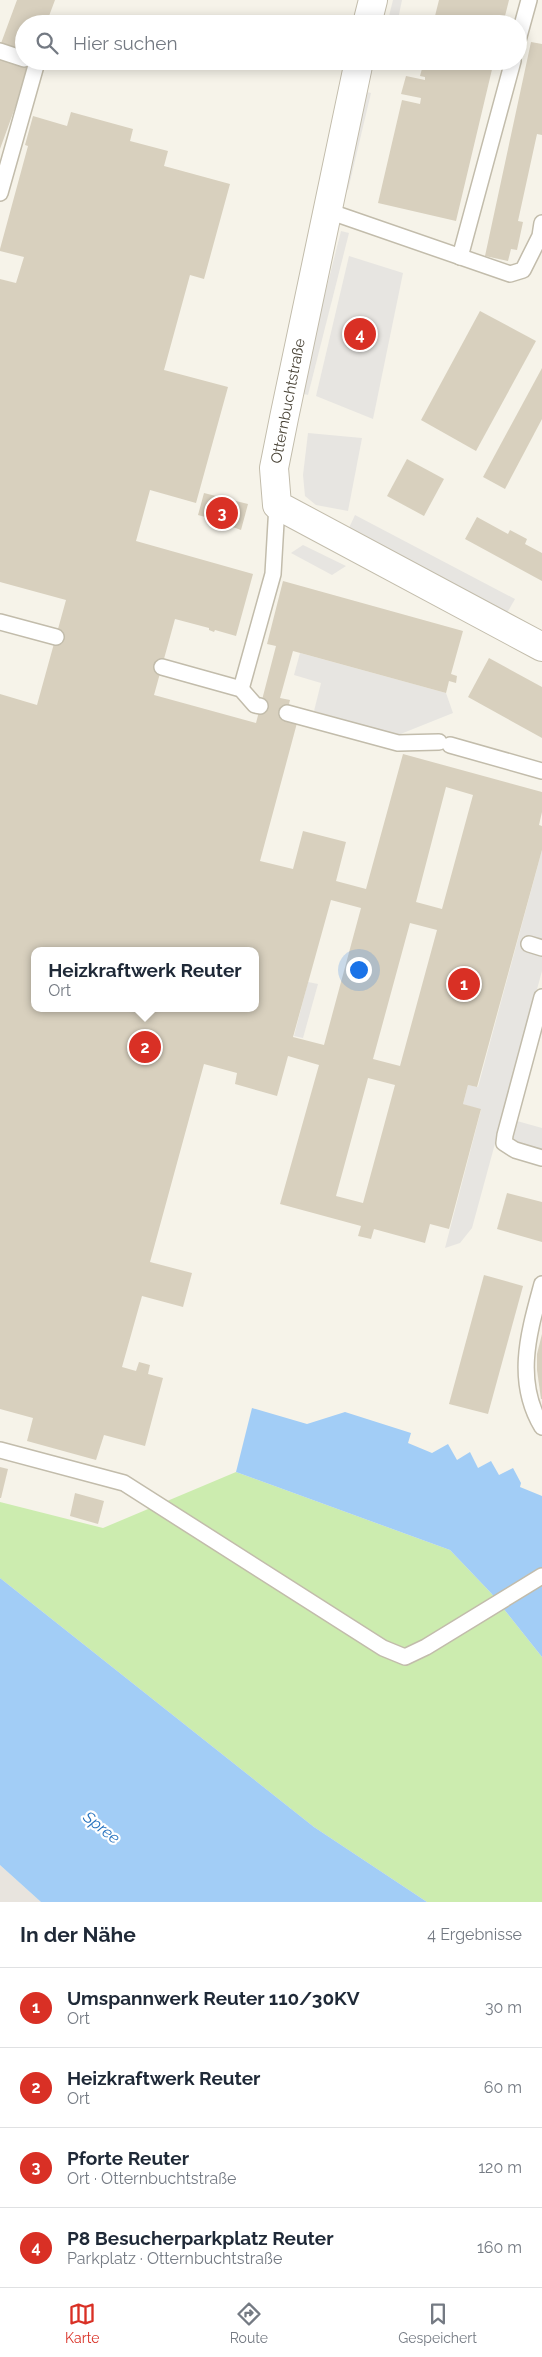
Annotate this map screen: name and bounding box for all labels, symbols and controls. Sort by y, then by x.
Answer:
search box [15,15,527,70]
icon: search [33,29,61,57]
text: Hier suchen [73,32,178,54]
pin: 4 [344,315,376,353]
street label: Otternbuchtstraße [267,337,309,465]
pin: 3 [206,494,238,532]
popup [31,947,259,1012]
your location [346,957,372,983]
text: Heizkraftwerk Reuter [48,959,242,981]
pin: 1 [448,965,480,1003]
text: Ort [48,981,71,1000]
pin: 2 [129,1028,161,1066]
water label: Spree [79,1807,124,1848]
text: In der Nähe [20,1922,136,1947]
text: 4 Ergebnisse [427,1925,522,1944]
text: Umspannwerk Reuter 110/30KV [67,1987,360,2009]
text: 1 [32,1998,40,2017]
text: 30 m [485,1998,522,2017]
text: Ort [67,2009,90,2028]
text: Heizkraftwerk Reuter [67,2067,260,2089]
text: 2 [31,2078,41,2097]
text: 60 m [484,2078,522,2097]
text: Ort [67,2089,90,2108]
text: Pforte Reuter [67,2147,189,2169]
text: 3 [32,2158,40,2177]
text: 120 m [478,2158,522,2177]
text: Ort · Otternbuchtstraße [67,2169,236,2188]
text: P8 Besucherparkplatz Reuter [67,2227,334,2249]
text: 4 [31,2238,41,2257]
text: 160 m [477,2238,522,2257]
text: Parkplatz · Otternbuchtstraße [67,2249,282,2268]
tab: Karte [65,2300,99,2346]
tab: Route [230,2300,268,2346]
tab: Gespeichert [398,2300,477,2346]

